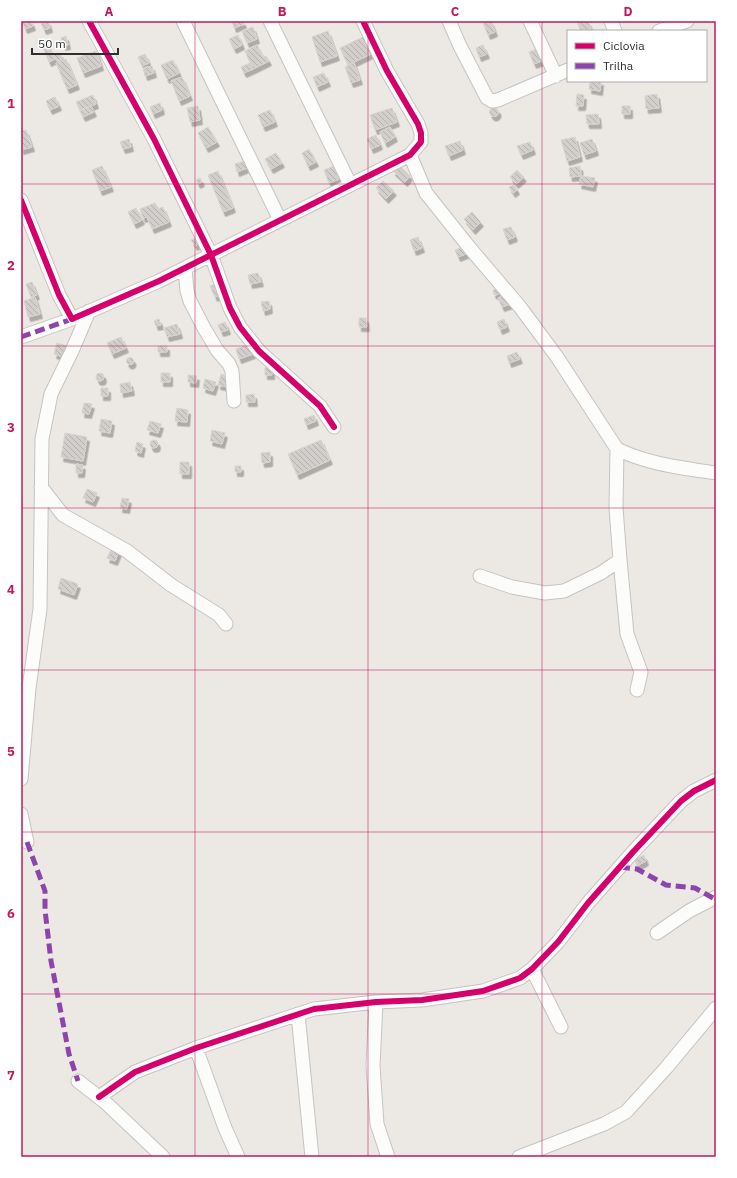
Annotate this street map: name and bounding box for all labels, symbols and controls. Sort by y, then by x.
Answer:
text: A [105,3,114,20]
text: B [278,3,287,20]
text: C [451,3,460,20]
text: D [623,3,633,20]
scale bar [32,30,118,56]
legend [567,30,707,82]
text: 50 m [38,36,66,51]
text: Ciclovia [603,38,645,53]
text: Trilha [603,58,634,73]
text: 1 [7,95,15,112]
text: 2 [7,257,15,274]
text: 3 [7,419,15,436]
text: 4 [7,581,15,598]
text: 5 [7,743,15,760]
text: 6 [7,905,15,922]
text: 7 [7,1067,15,1084]

